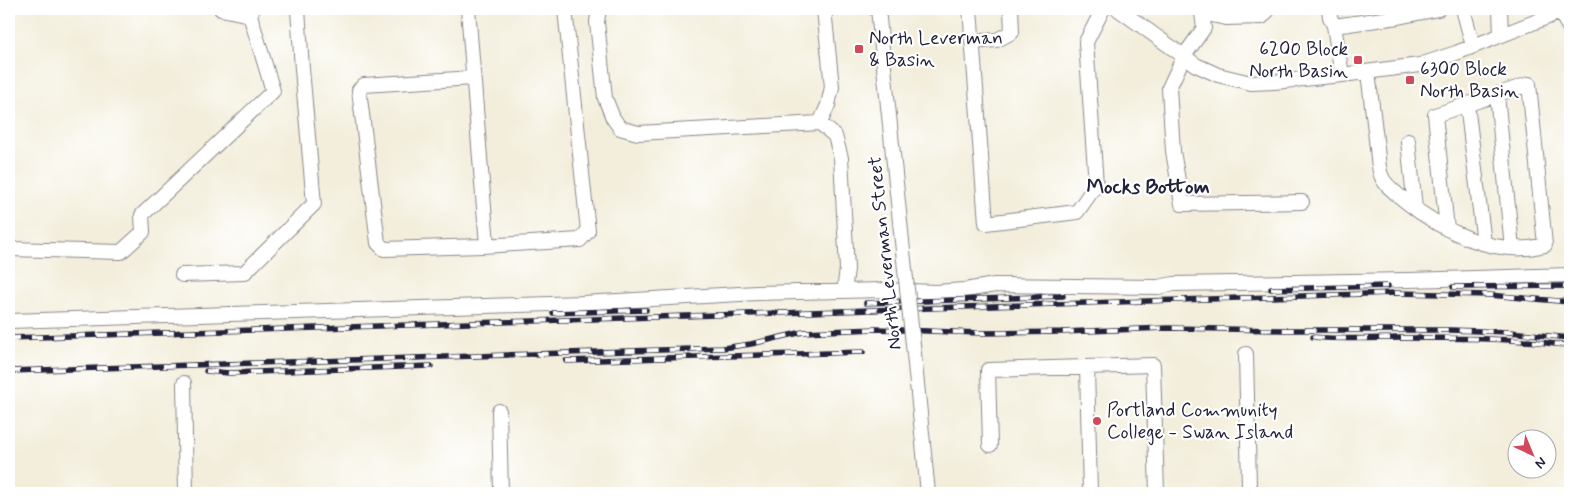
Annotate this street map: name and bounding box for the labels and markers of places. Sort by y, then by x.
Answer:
place label: North Leverman & Basin [869,26,1003,73]
place label: 6200 Block North Basin [1249,37,1348,84]
marker: North Leverman & Basin [853,43,865,55]
marker: 6200 Block North Basin [1352,54,1364,66]
place label: 6300 Block North Basin [1420,57,1519,104]
marker: 6300 Block North Basin [1404,74,1416,86]
place label: Portland Community College - Swan Island [1107,398,1293,446]
marker: Portland Community College - Swan Island [1091,415,1103,427]

